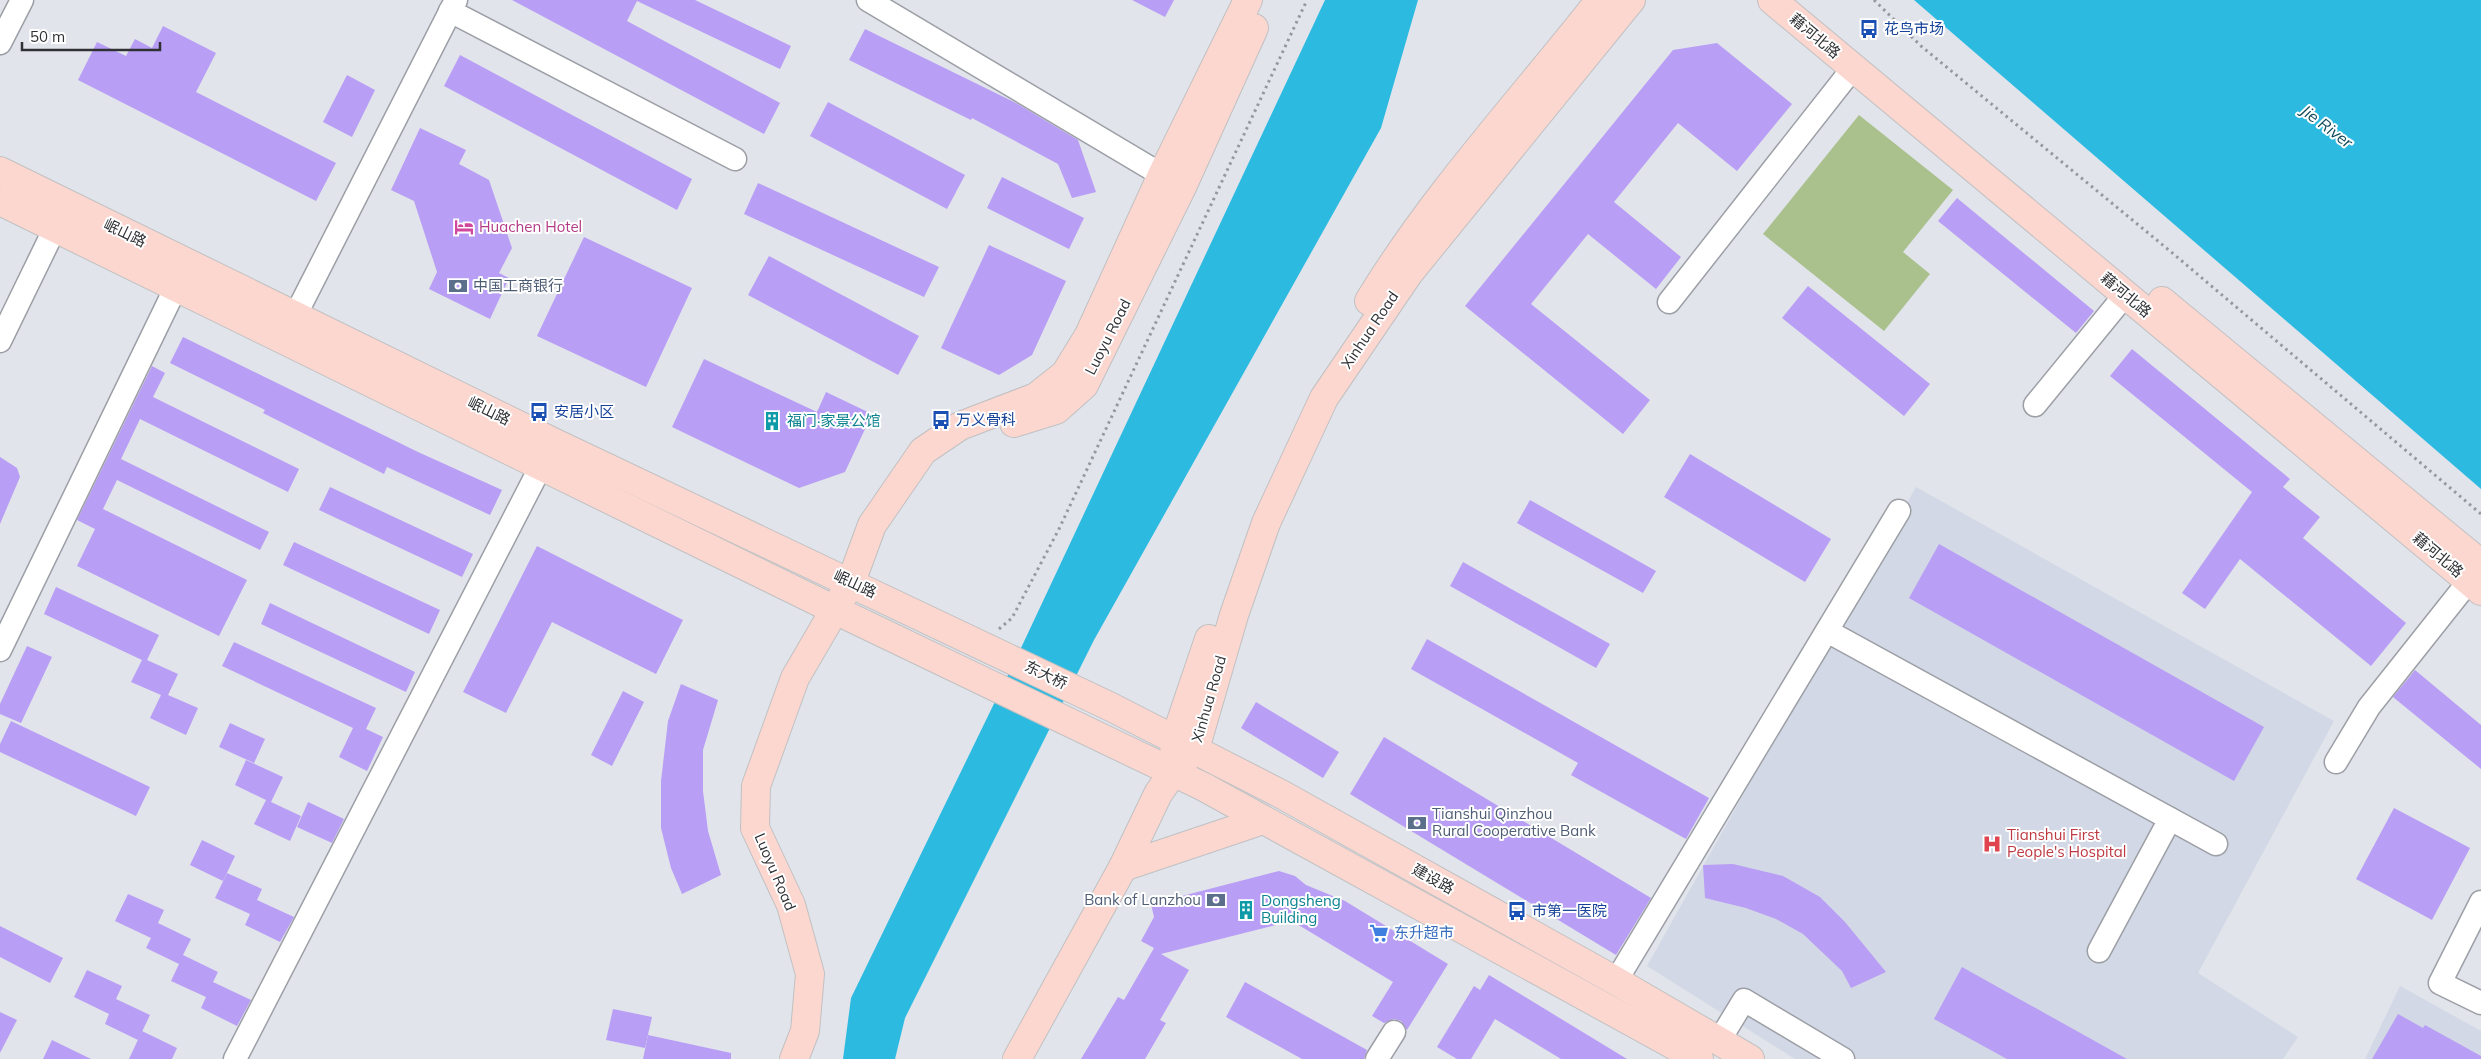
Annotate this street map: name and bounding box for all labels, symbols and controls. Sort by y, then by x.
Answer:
street label: 藉河北路 [1786,9,1844,62]
bus stop icon: 花鸟市场 [1858,18,1880,40]
place label: 花鸟市场 [1884,19,1944,38]
scale bar [22,20,160,52]
text: 50 m [30,27,65,46]
water label: Jie River [2296,99,2358,153]
street label: 岷山路 [101,214,150,251]
hotel icon: Huachen Hotel [453,216,475,238]
place label: Huachen Hotel [479,217,582,236]
street label: 藉河北路 [2097,268,2155,321]
bank icon: 中国工商银行 [447,275,469,297]
place label: 中国工商银行 [473,276,563,295]
street label: Xinhua Road [1337,287,1402,372]
street label: Luoyu Road [1080,296,1135,378]
street label: 岷山路 [465,392,514,429]
bus stop icon: 安居小区 [528,401,550,423]
place label: 安居小区 [554,402,614,421]
bus stop icon: 万义骨科 [930,409,952,431]
building icon: 福门·家景公馆 [761,410,783,432]
place label: 万义骨科 [956,410,1016,429]
place label: 福门·家景公馆 [787,411,880,430]
street label: 藉河北路 [2409,528,2467,581]
street label: 岷山路 [831,565,880,602]
street label: Xinhua Road [1187,653,1230,744]
street label: 东大桥 [1022,656,1071,693]
place label: Tianshui Qinzhou Rural Cooperative Bank [1432,804,1596,840]
bank icon: Tianshui Qinzhou Rural Cooperative Bank [1406,812,1428,834]
place label: Tianshui First People's Hospital [2007,825,2126,861]
street label: Luoyu Road [751,830,800,913]
hospital icon: Tianshui First People's Hospital [1981,833,2003,855]
street label: 建设路 [1409,859,1458,898]
bank icon: Bank of Lanzhou [1205,889,1227,911]
place label: Bank of Lanzhou [1084,890,1201,909]
place label: Dongsheng Building [1261,891,1341,927]
building icon: Dongsheng Building [1235,899,1257,921]
bus stop icon: 市第一医院 [1506,900,1528,922]
place label: 市第一医院 [1532,901,1607,920]
supermarket icon: 东升超市 [1368,922,1390,944]
place label: 东升超市 [1394,923,1454,942]

